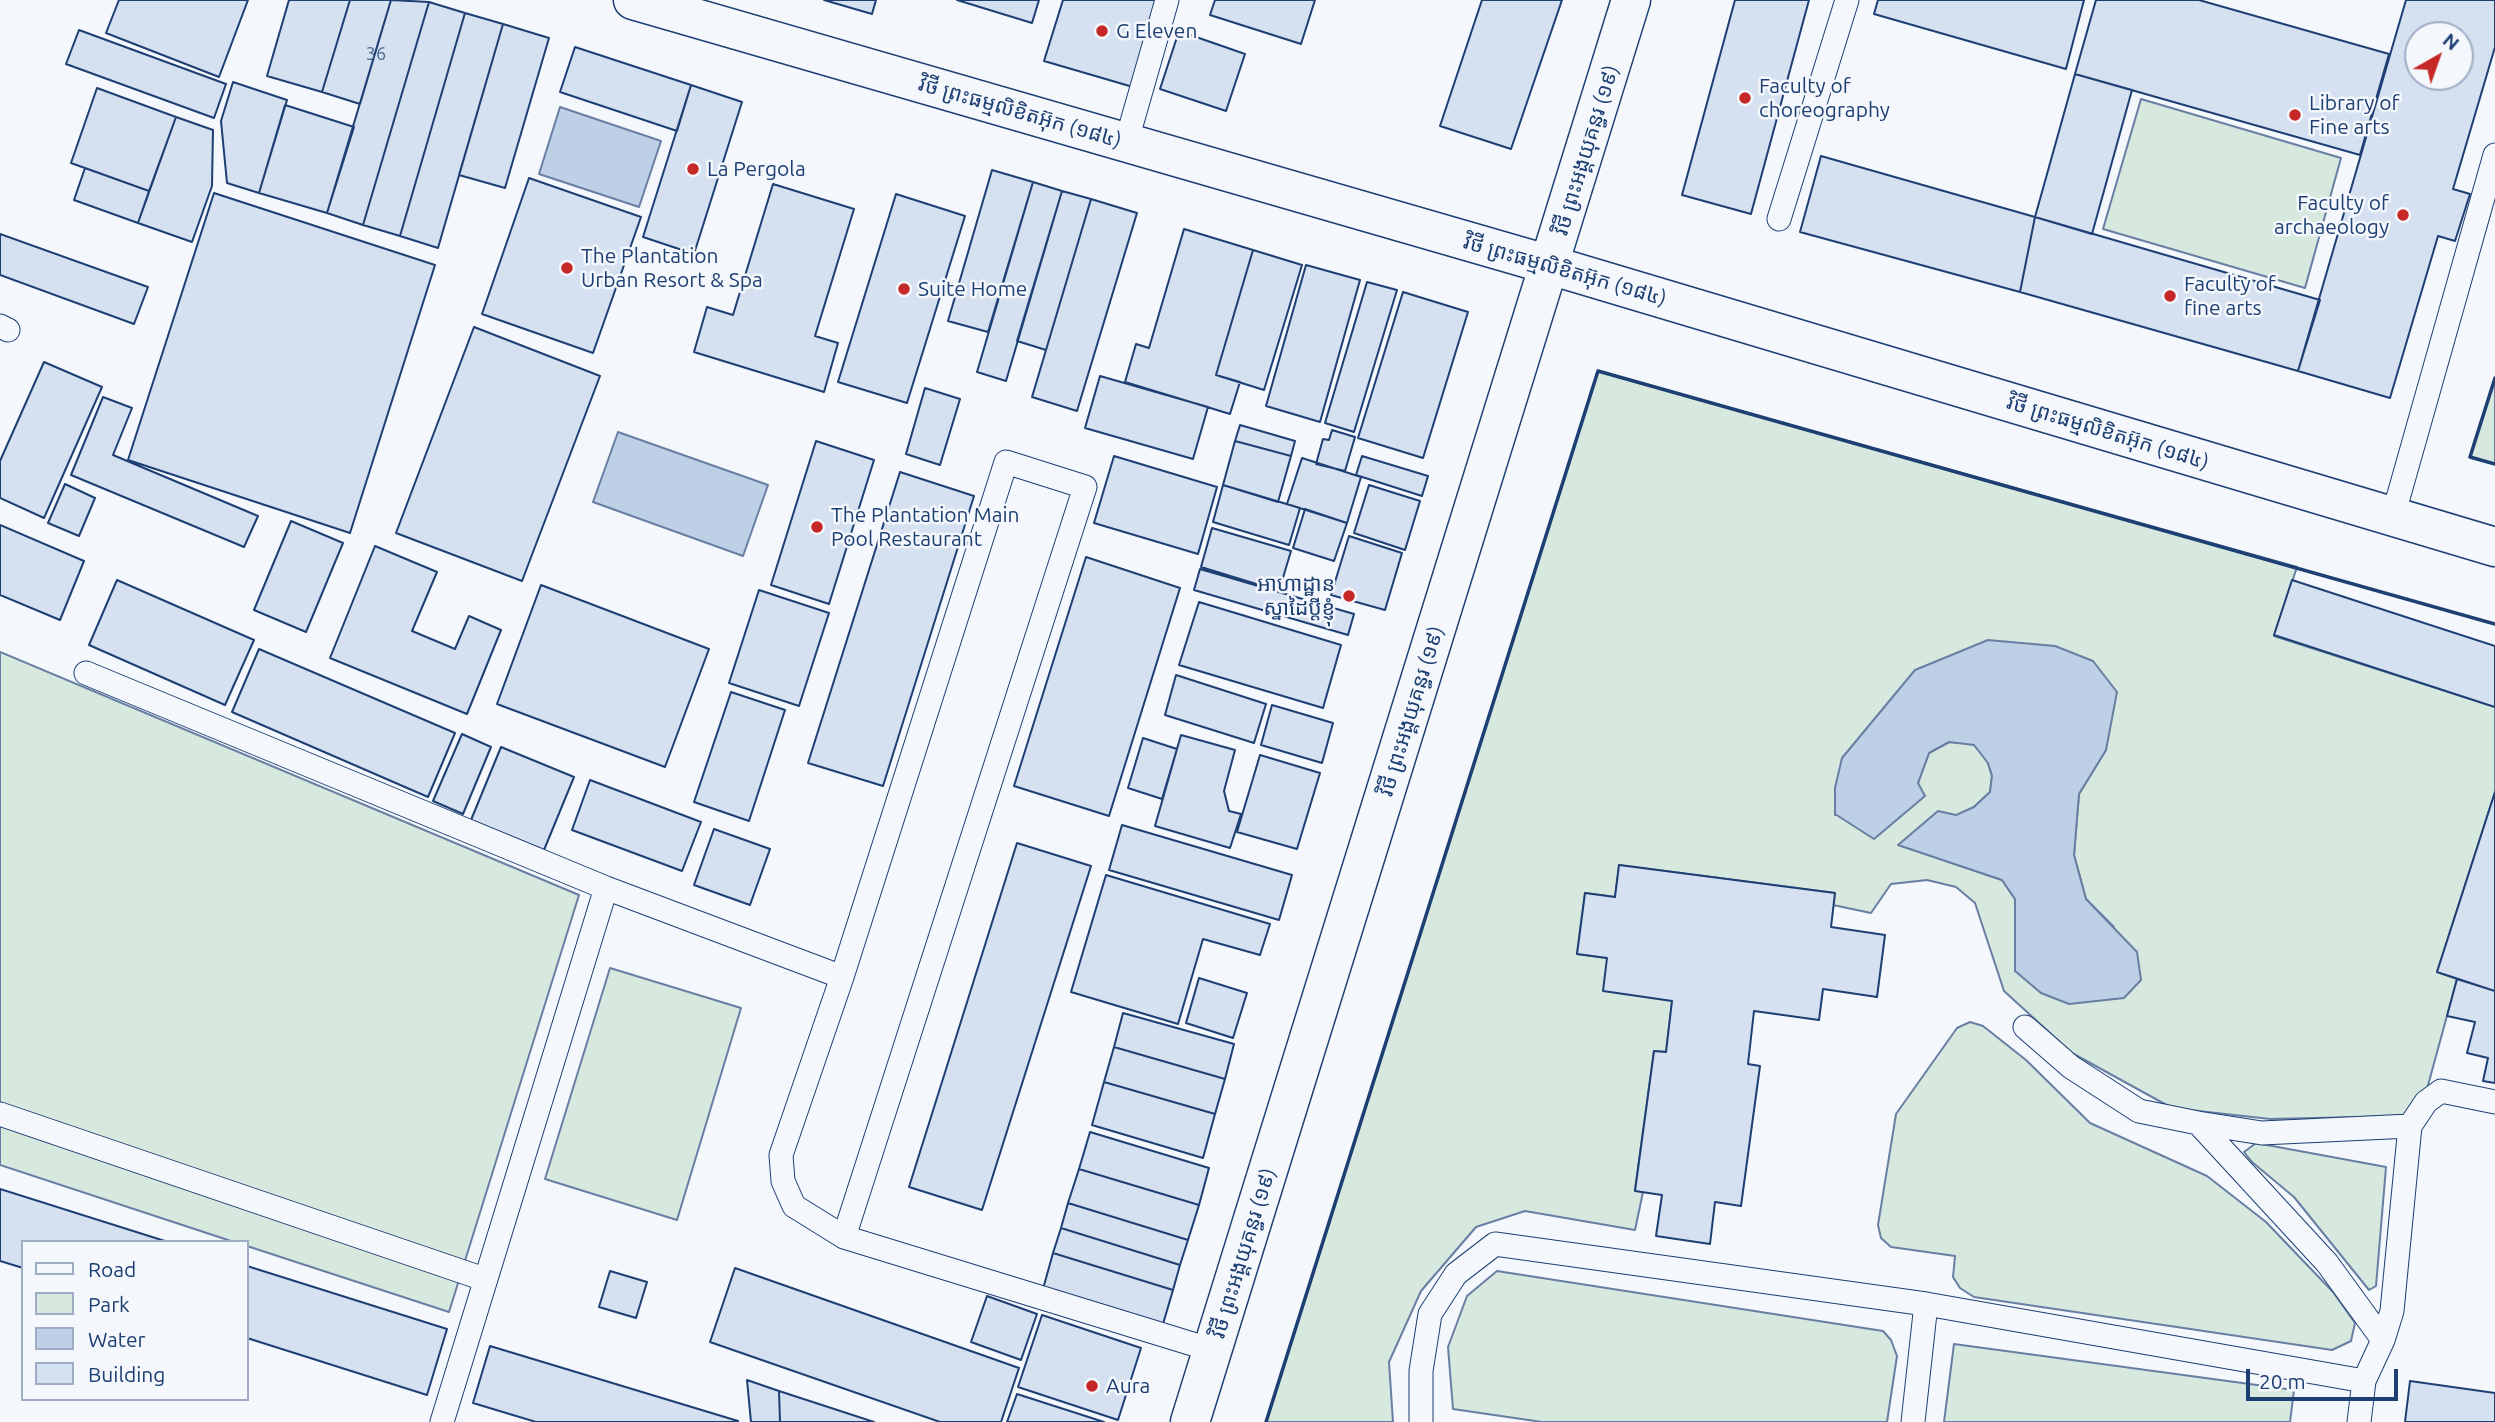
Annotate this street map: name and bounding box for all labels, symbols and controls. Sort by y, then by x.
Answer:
place label: G Eleven [1116,18,1197,44]
north arrow [2404,21,2474,91]
marker: G Eleven [1094,23,1110,39]
text: N [2439,28,2464,54]
house number: 36 [366,43,386,65]
street label: វិថី ព្រះអង្គយុគន្ធរ (១៩) [1548,62,1624,238]
street label: វិថី ព្រះធម្មលិខិតអ៊ុក (១៨៤) [916,71,1124,153]
place label: Faculty of choreography [1759,73,1890,123]
marker: Faculty of choreography [1737,90,1753,106]
place label: Library of Fine arts [2309,90,2399,140]
marker: Library of Fine arts [2287,107,2303,123]
place label: La Pergola [707,156,806,182]
marker: La Pergola [685,161,701,177]
place label: Faculty of archaeology [2274,190,2389,240]
marker: Faculty of archaeology [2395,207,2411,223]
street label: វិថី ព្រះធម្មលិខិតអ៊ុក (១៨៤) [1461,229,1669,311]
place label: The Plantation Urban Resort & Spa [581,243,763,293]
marker: The Plantation Urban Resort & Spa [559,260,575,276]
place label: Faculty of fine arts [2184,271,2276,321]
place label: Suite Home [918,276,1027,302]
marker: Suite Home [896,281,912,297]
marker: Faculty of fine arts [2162,288,2178,304]
street label: វិថី ព្រះធម្មលិខិតអ៊ុក (១៨៤) [2004,389,2212,475]
place label: The Plantation Main Pool Restaurant [831,502,1020,552]
marker: The Plantation Main Pool Restaurant [809,519,825,535]
place label: អាហាដ្ឋាន ស្នាដៃប្ដីខ្ញុំ [1257,571,1335,621]
marker: អាហាដ្ឋាន ស្នាដៃប្ដីខ្ញុំ [1341,588,1357,604]
street label: វិថី ព្រះអង្គយុគន្ធរ (១៩) [1373,623,1449,799]
street label: វិថី ព្រះអង្គយុគន្ធរ (១៩) [1205,1165,1281,1341]
legend [21,1240,248,1401]
text: Road [88,1257,136,1281]
text: Park [88,1292,130,1316]
text: Water [88,1327,146,1351]
scale bar [2250,1356,2402,1400]
text: Building [88,1362,165,1386]
text: 20 m [2259,1369,2306,1393]
place label: Aura [1106,1373,1150,1399]
marker: Aura [1084,1378,1100,1394]

